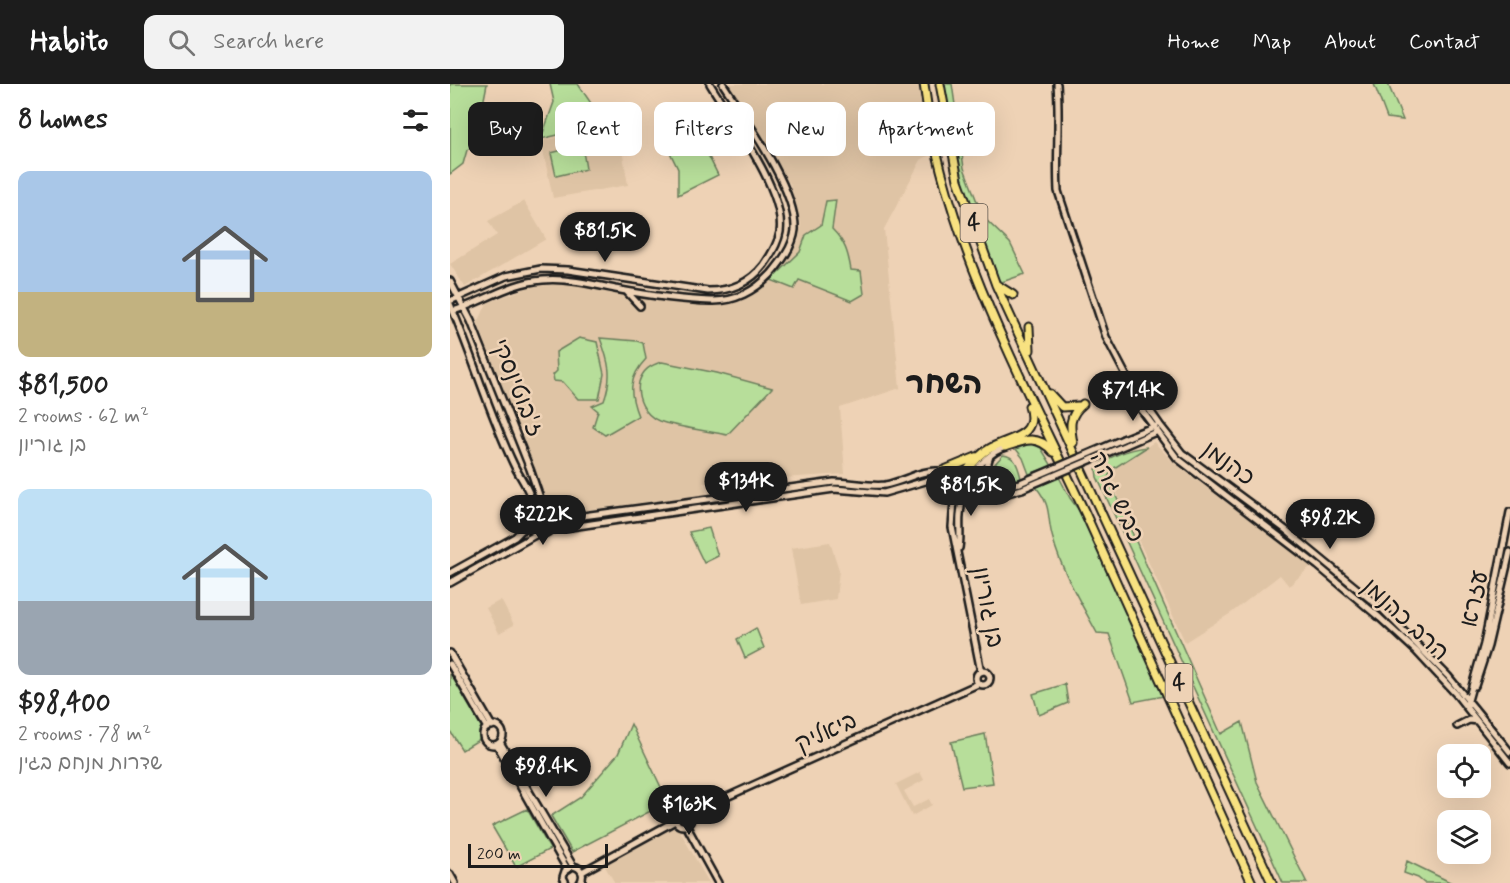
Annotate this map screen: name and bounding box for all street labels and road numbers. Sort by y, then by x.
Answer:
road number: 4 [960,204,988,242]
street label: ז'בוטינסקי [483,334,551,442]
street label: כהנמן [1196,434,1260,494]
street label: כביש גהה [1081,446,1151,548]
street label: בן גוריון [964,564,1010,650]
street label: עזרא [1454,567,1496,630]
street label: הרב כהנמן [1355,572,1455,668]
road number: 4 [1166,664,1192,702]
street label: ביאליק [790,706,862,760]

